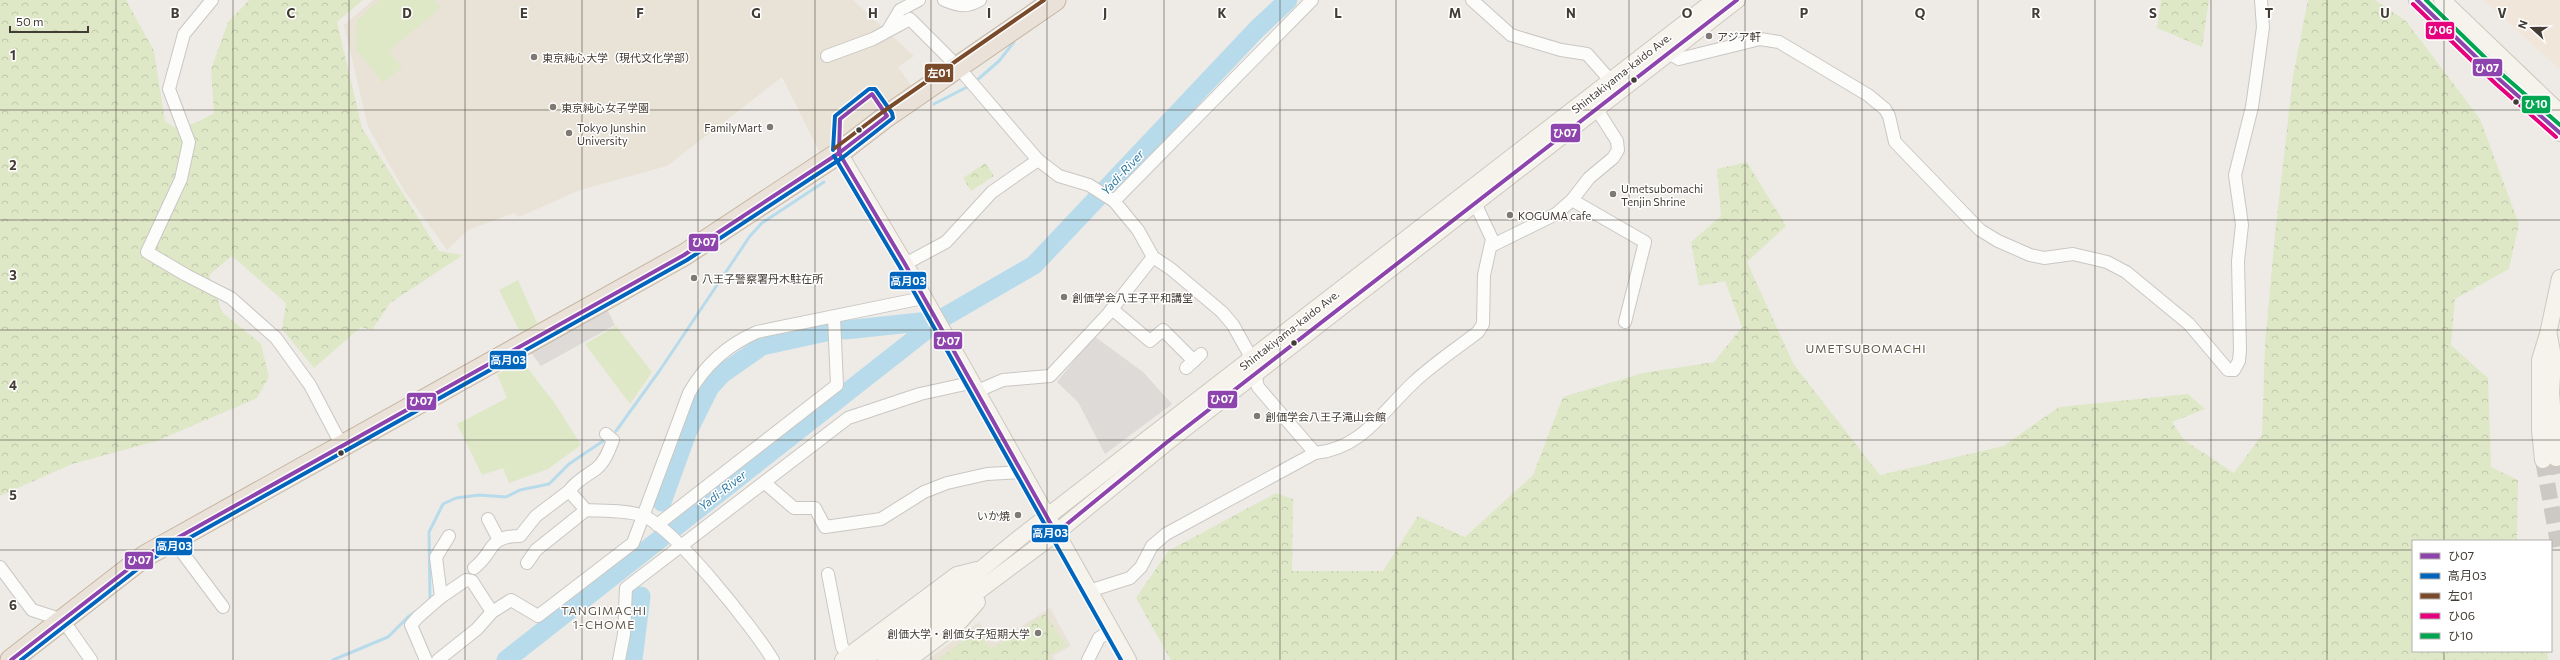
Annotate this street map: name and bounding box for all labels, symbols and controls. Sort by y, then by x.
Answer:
text: B [171,5,180,21]
text: C [287,5,296,21]
text: D [402,5,412,21]
text: E [520,5,528,21]
text: F [636,5,644,21]
text: G [751,5,761,21]
text: H [868,5,878,21]
text: I [987,5,991,21]
text: J [1103,5,1107,21]
text: K [1217,5,1227,21]
text: L [1334,5,1342,21]
text: M [1449,5,1461,21]
text: N [1566,5,1576,21]
text: O [1682,5,1693,21]
text: P [1800,5,1809,21]
text: Q [1915,5,1926,21]
text: R [2032,5,2041,21]
text: S [2149,5,2157,21]
text: T [2265,5,2274,21]
text: U [2380,5,2390,21]
text: V [2497,5,2507,21]
scale bar [10,8,88,34]
north arrow [2512,8,2552,48]
text: 50 m [16,14,44,28]
text: N [2515,18,2530,30]
line badge: ひ06 [2425,21,2455,40]
text: ひ06 [2427,23,2453,36]
street label: Shintakiyama-kaido Ave. [1569,30,1674,116]
place label: アジア軒 [1717,30,1762,43]
marker: アジア軒 [1704,31,1714,41]
text: 1 [10,47,16,63]
place label: 東京純心大学（現代文化学部） [542,51,696,64]
marker: 東京純心大学（現代文化学部） [529,52,539,62]
line badge: ひ07 [2472,58,2503,77]
text: ひ07 [2475,61,2499,74]
line badge: 左01 [924,63,954,83]
text: 左01 [927,66,951,79]
unlabelled marker [1629,75,1639,85]
line badge: ひ10 [2521,95,2551,114]
unlabelled marker [2511,97,2521,107]
text: ひ10 [2524,97,2548,110]
place label: 東京純心女子学園 [561,101,649,114]
marker: 東京純心女子学園 [548,102,558,112]
place label: Tokyo Junshin University [577,121,646,147]
place label: FamilyMart [704,121,762,134]
marker: FamilyMart [765,122,775,132]
line badge: ひ07 [1550,123,1581,143]
unlabelled marker [854,125,864,135]
text: ひ07 [1553,126,1577,139]
marker: Tokyo Junshin University [564,128,574,138]
water label: Yadi-River [1098,146,1147,197]
text: 2 [9,157,17,173]
place label: Umetsubomachi Tenjin Shrine [1621,182,1703,208]
marker: Umetsubomachi Tenjin Shrine [1608,189,1618,199]
place label: KOGUMA cafe [1518,209,1591,222]
marker: KOGUMA cafe [1505,210,1515,220]
line badge: ひ07 [688,233,719,252]
text: ひ07 [692,235,716,248]
text: 3 [9,267,17,283]
line badge: 高月03 [889,271,927,290]
place label: 八王子警察署丹木駐在所 [702,272,824,285]
marker: 八王子警察署丹木駐在所 [689,273,699,283]
text: 高月03 [890,274,926,287]
street label: Shintakiyama-kaido Ave. [1237,287,1342,373]
place label: 創価学会八王子平和講堂 [1072,291,1193,304]
marker: 創価学会八王子平和講堂 [1059,292,1069,302]
line badge: ひ07 [933,331,963,350]
text: ひ07 [936,334,960,347]
unlabelled marker [1289,338,1299,348]
district label: UMETSUBOMACHI [1805,341,1927,355]
line badge: 高月03 [489,350,527,370]
text: 高月03 [490,353,526,366]
text: 4 [9,377,17,393]
line badge: ひ07 [1207,390,1238,409]
line badge: ひ07 [406,392,437,411]
text: ひ07 [1210,392,1234,405]
text: ひ07 [409,394,433,407]
place label: 創価学会八王子滝山会館 [1265,410,1386,423]
marker: 創価学会八王子滝山会館 [1252,411,1262,421]
unlabelled marker [336,448,346,458]
water label: Yadi-River [696,466,749,513]
text: 5 [9,487,17,503]
place label: いか焼 [977,509,1010,522]
marker: いか焼 [1013,510,1023,520]
line badge: 高月03 [1031,524,1069,543]
text: 高月03 [1032,526,1068,539]
line badge: 高月03 [155,537,193,556]
text: 高月03 [156,539,192,552]
legend [2412,540,2552,652]
text: ひ07 [2448,548,2474,562]
line badge: ひ07 [124,551,154,570]
text: ひ07 [127,553,151,566]
text: 高月03 [2448,568,2487,582]
text: 左01 [2448,588,2473,602]
text: 6 [9,597,17,613]
district label: TANGIMACHI 1-CHOME [561,603,647,631]
text: ひ06 [2448,608,2475,622]
place label: 創価大学・創価女子短期大学 [887,627,1030,640]
marker: 創価大学・創価女子短期大学 [1033,628,1043,638]
text: ひ10 [2448,628,2473,642]

